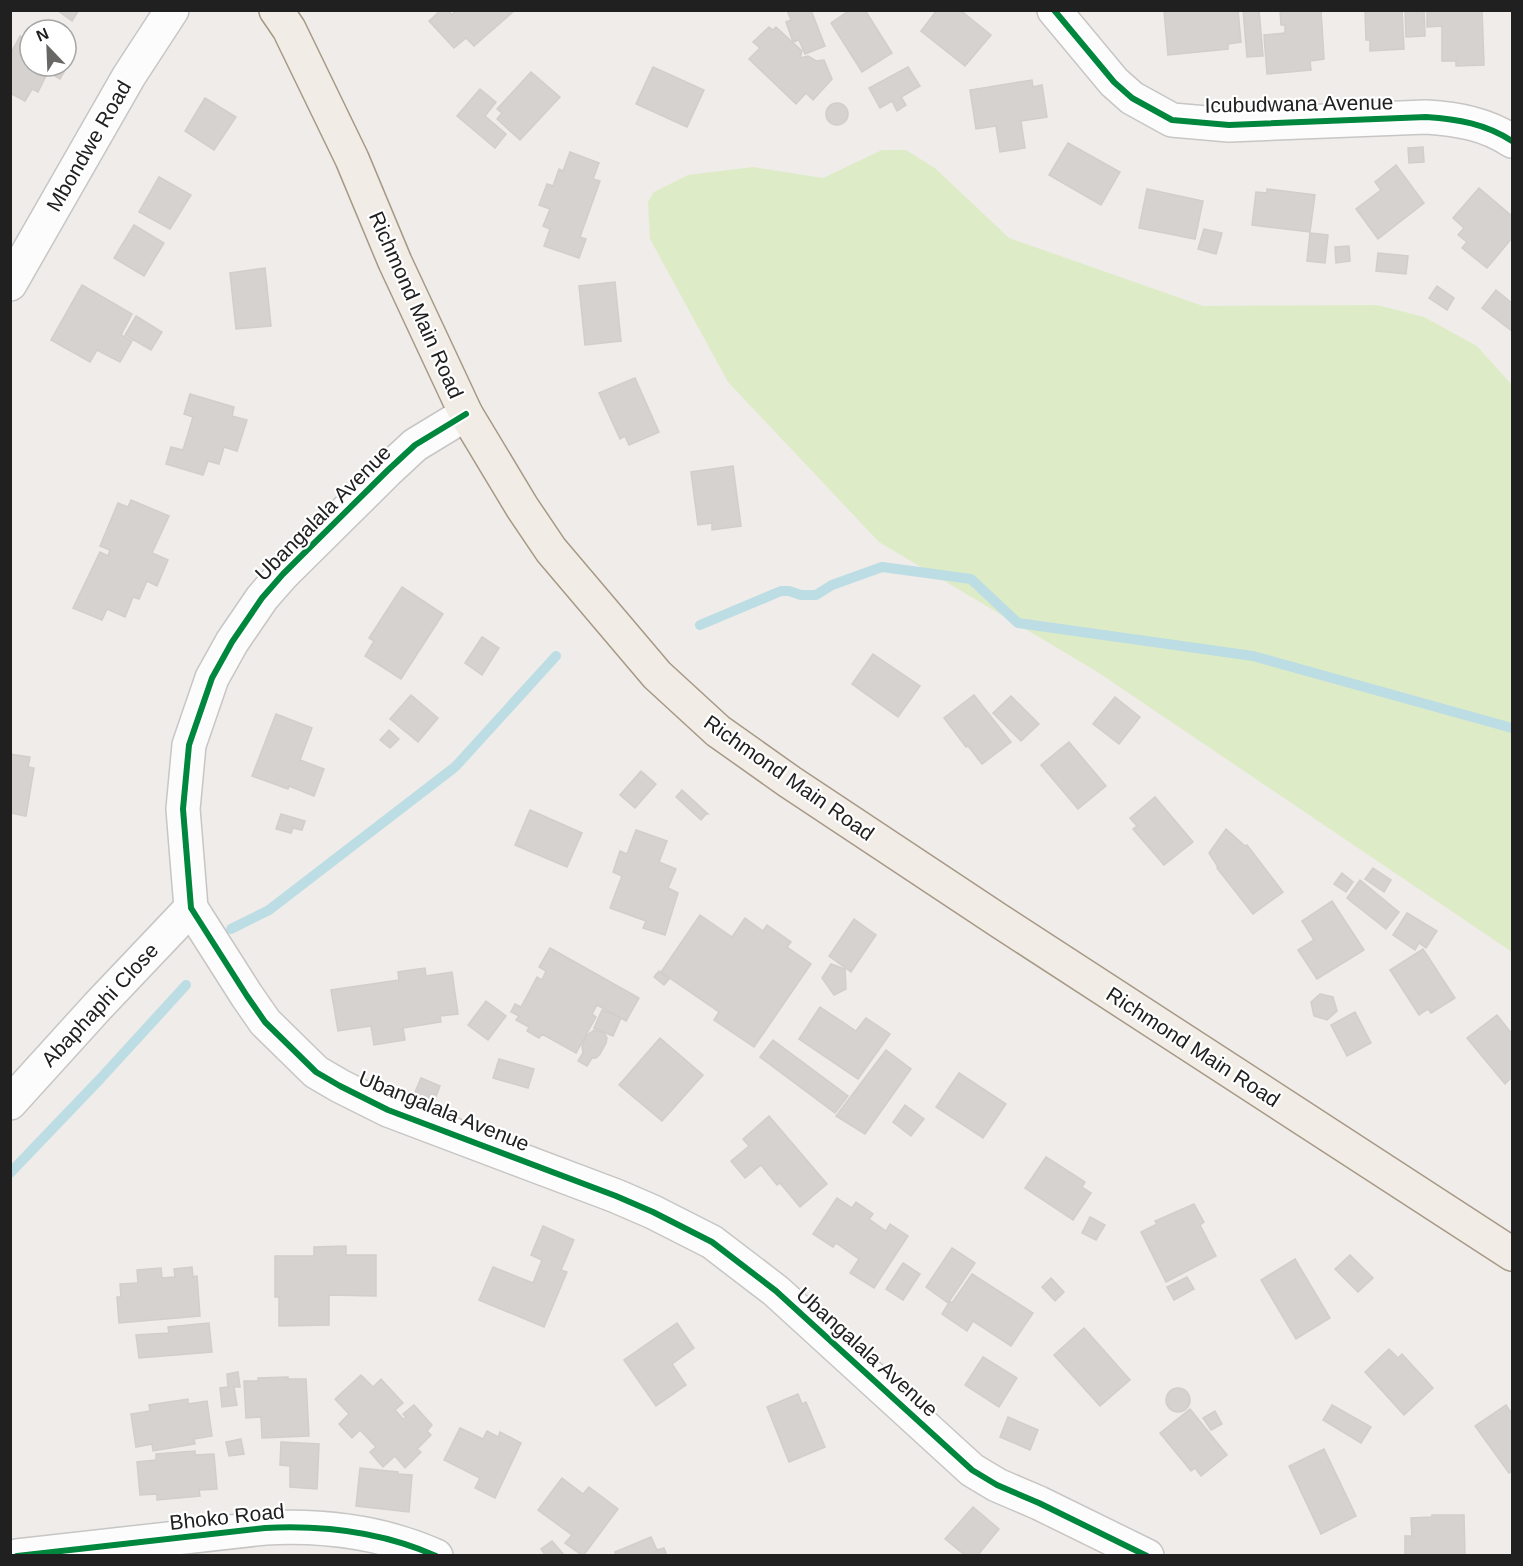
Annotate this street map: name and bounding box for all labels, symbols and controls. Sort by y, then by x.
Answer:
north arrow [18,18,78,78]
text: N [34,25,51,45]
street label: Mbondwe Road [42,76,135,215]
street label: Icubudwana Avenue [1204,90,1394,117]
street label: Richmond Main Road [365,208,468,402]
street label: Ubangalala Avenue [250,440,395,585]
street label: Richmond Main Road [700,710,879,845]
street label: Abaphaphi Close [37,938,163,1071]
street label: Richmond Main Road [1102,982,1284,1111]
street label: Ubangalala Avenue [356,1066,533,1155]
street label: Ubangalala Avenue [792,1282,943,1421]
street label: Bhoko Road [168,1499,286,1534]

